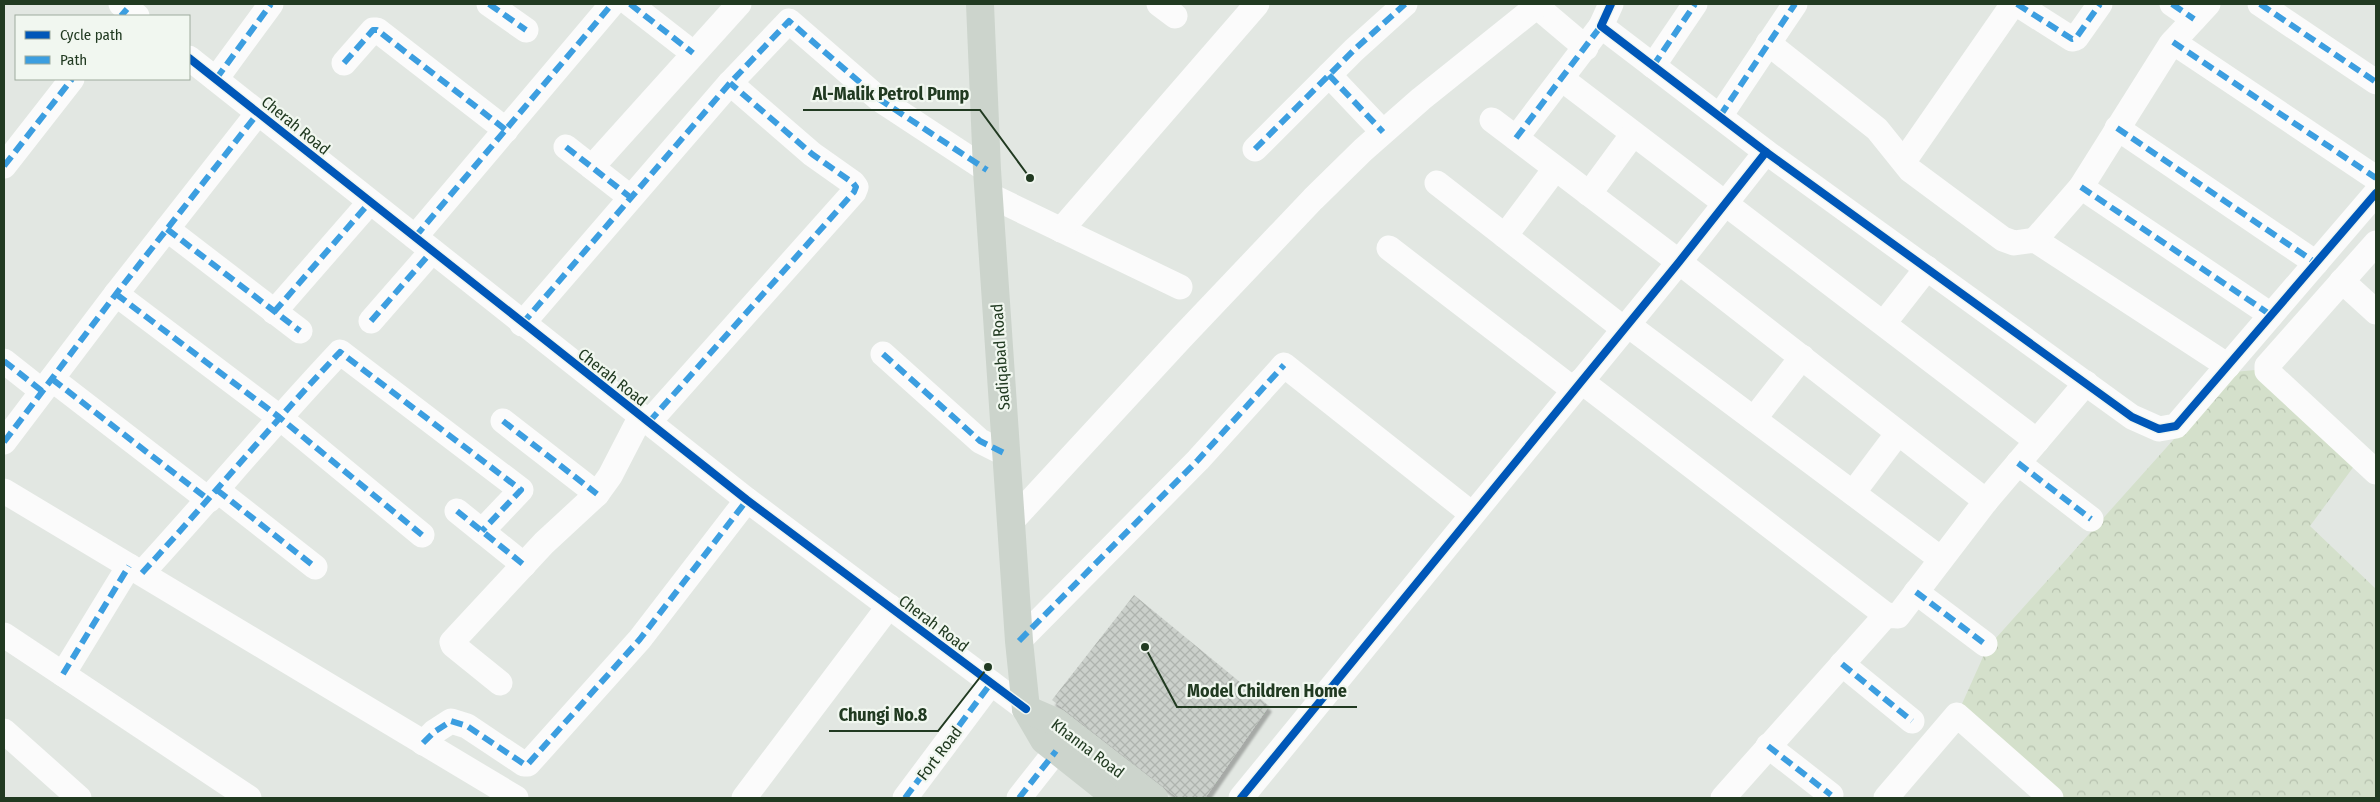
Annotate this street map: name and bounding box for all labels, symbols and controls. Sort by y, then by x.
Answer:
legend [15,15,190,80]
text: Cycle path [60,26,123,44]
text: Path [60,51,87,69]
callout: Al-Malik Petrol Pump [803,77,980,110]
text: Al-Malik Petrol Pump [812,83,970,105]
street label: Cherah Road [258,92,334,159]
street label: Sadiqabad Road [987,303,1014,411]
street label: Cherah Road [574,344,651,410]
street label: Cherah Road [895,591,972,656]
callout: Model Children Home [1177,674,1357,707]
text: Model Children Home [1187,680,1347,702]
callout: Chungi No.8 [829,698,938,731]
text: Chungi No.8 [839,704,928,726]
street label: Khanna Road [1047,715,1128,782]
street label: Fort Road [913,723,966,784]

